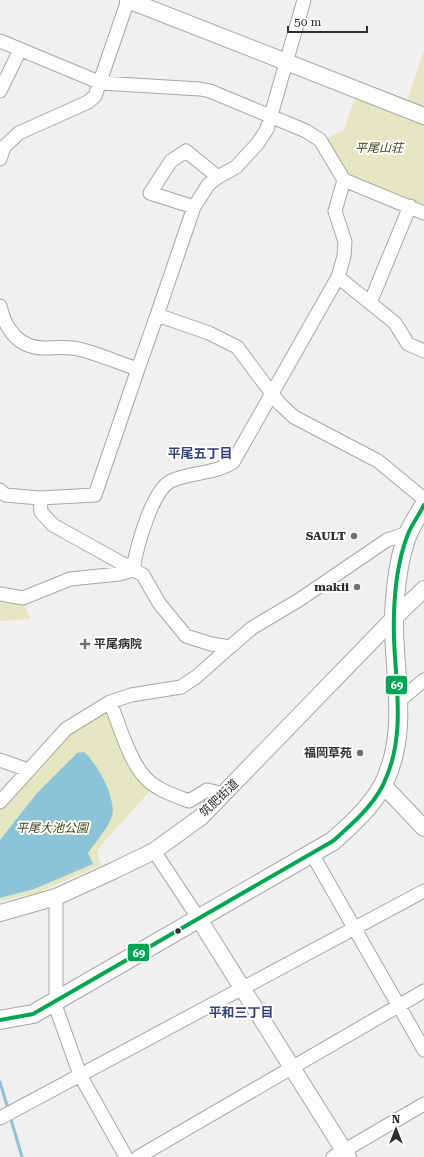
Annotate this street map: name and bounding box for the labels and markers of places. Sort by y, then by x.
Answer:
place label: SAULT [306,529,346,543]
marker: SAULT [349,531,359,541]
place label: makii [314,580,349,594]
marker: makii [352,582,362,592]
place label: 平尾病院 [94,637,142,651]
marker: 平尾病院 [79,638,91,650]
place label: 福岡草苑 [304,746,352,760]
marker: 福岡草苑 [355,748,365,758]
unlabelled marker [173,926,183,936]

